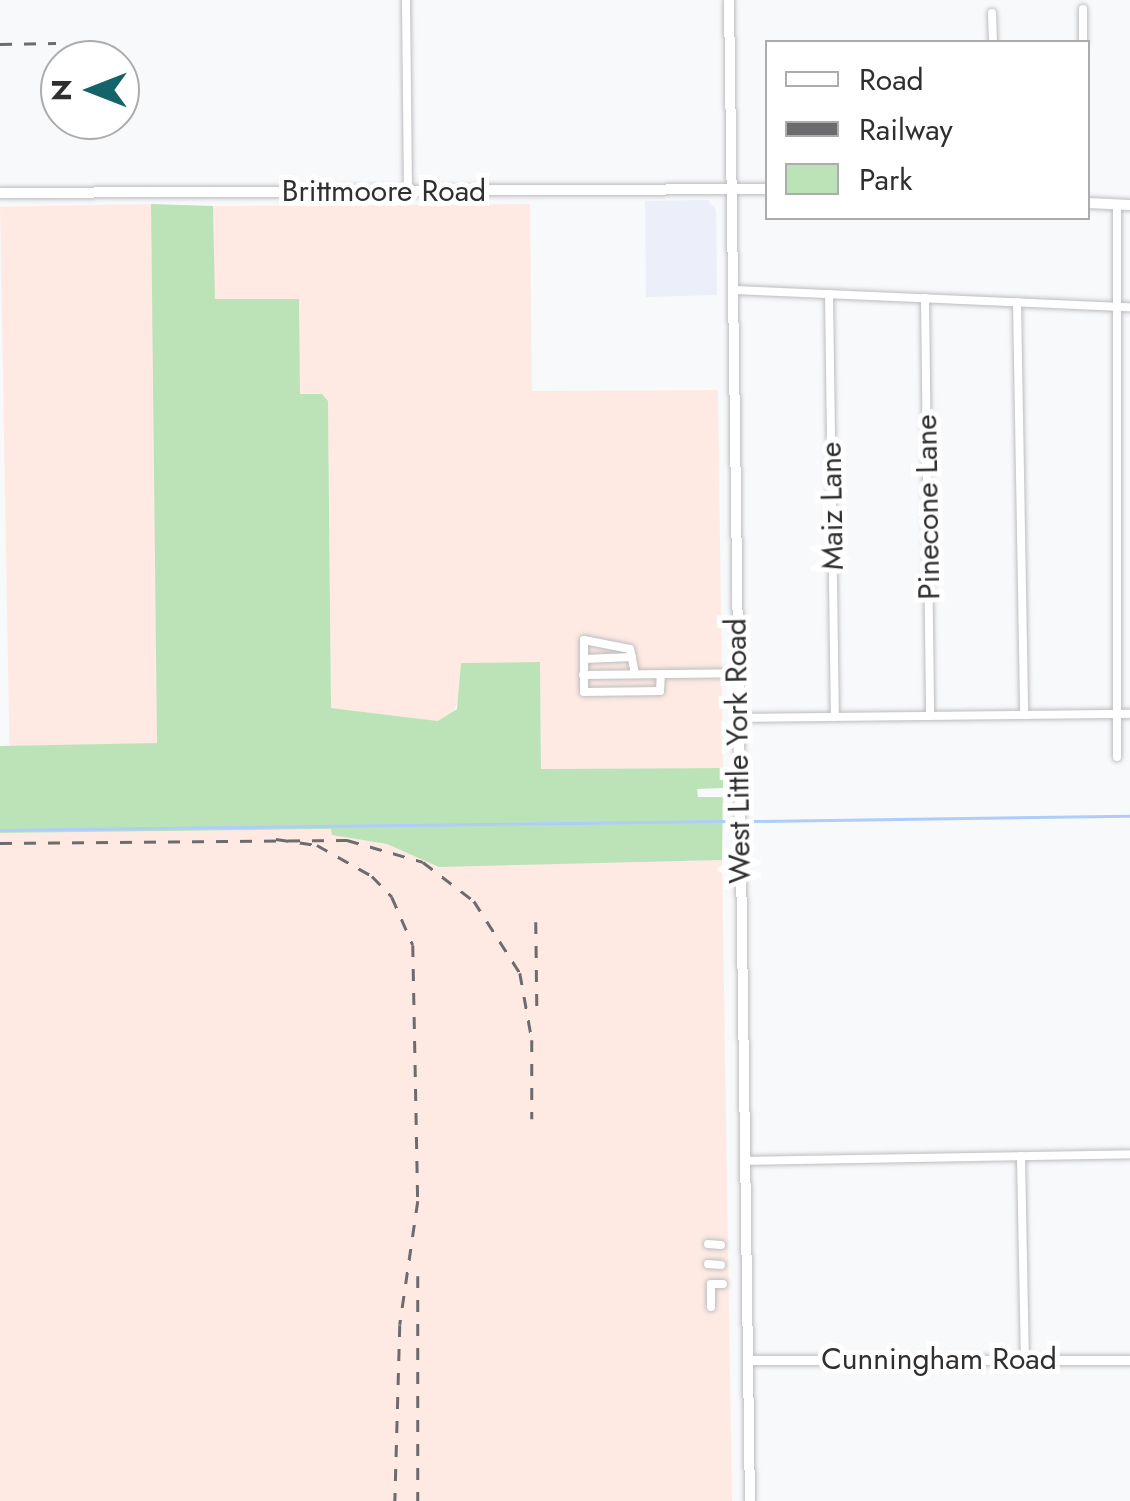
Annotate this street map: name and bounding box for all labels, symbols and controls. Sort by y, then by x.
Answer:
north arrow [40,40,140,140]
legend [765,40,1090,220]
text: Road [859,58,924,101]
text: N [41,79,82,101]
text: Railway [859,108,953,151]
text: Park [859,158,912,201]
street label: Brittmoore Road [282,173,486,209]
street label: Pinecone Lane [908,414,948,600]
street label: Maiz Lane [813,441,851,571]
street label: West Little York Road [718,618,758,884]
street label: Cunningham Road [821,1341,1057,1377]

